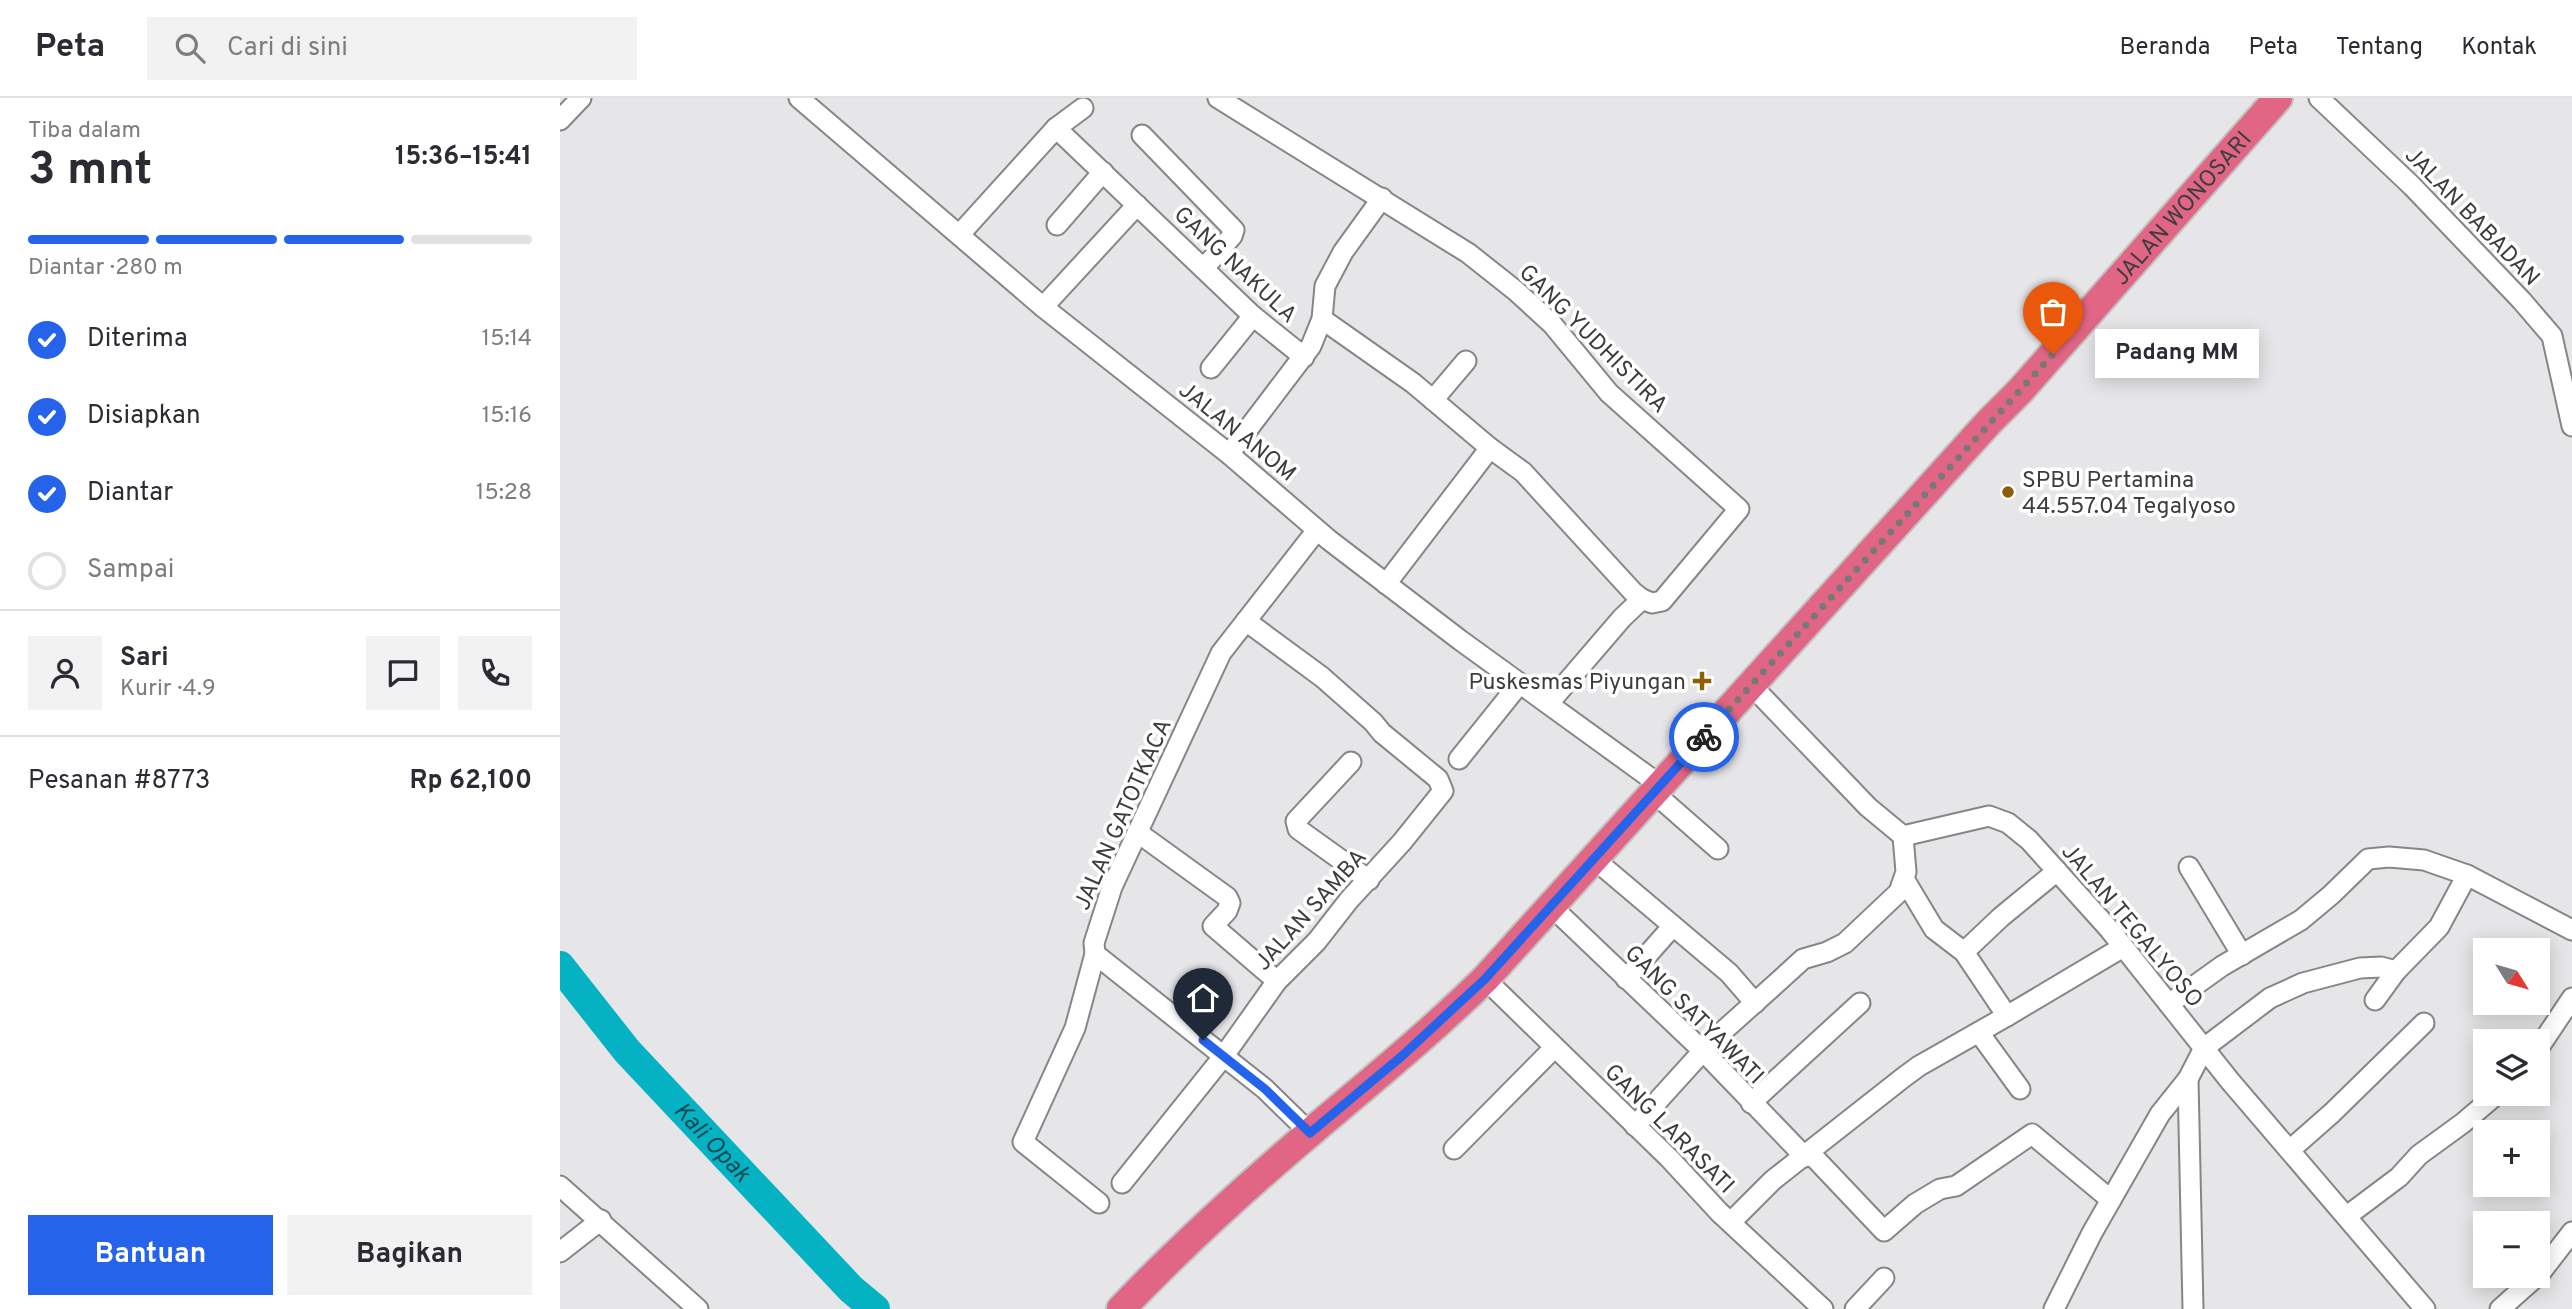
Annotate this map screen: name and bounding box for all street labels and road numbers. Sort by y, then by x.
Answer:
street label: JALAN WONOSARI [2108,126,2259,292]
street label: JALAN BABADAN [2397,142,2545,293]
street label: GANG NAKULA [1166,201,1302,330]
street label: GANG YUDHISTIRA [1512,259,1673,420]
street label: JALAN ANOM [1172,377,1301,489]
street label: JALAN GATOTKACA [1069,715,1180,915]
street label: JALAN TEGALYOSO [2054,839,2208,1015]
street label: JALAN SAMBA [1250,844,1374,977]
street label: GANG SATYAWATI [1617,940,1769,1092]
street label: GANG LARASATI [1597,1059,1739,1201]

